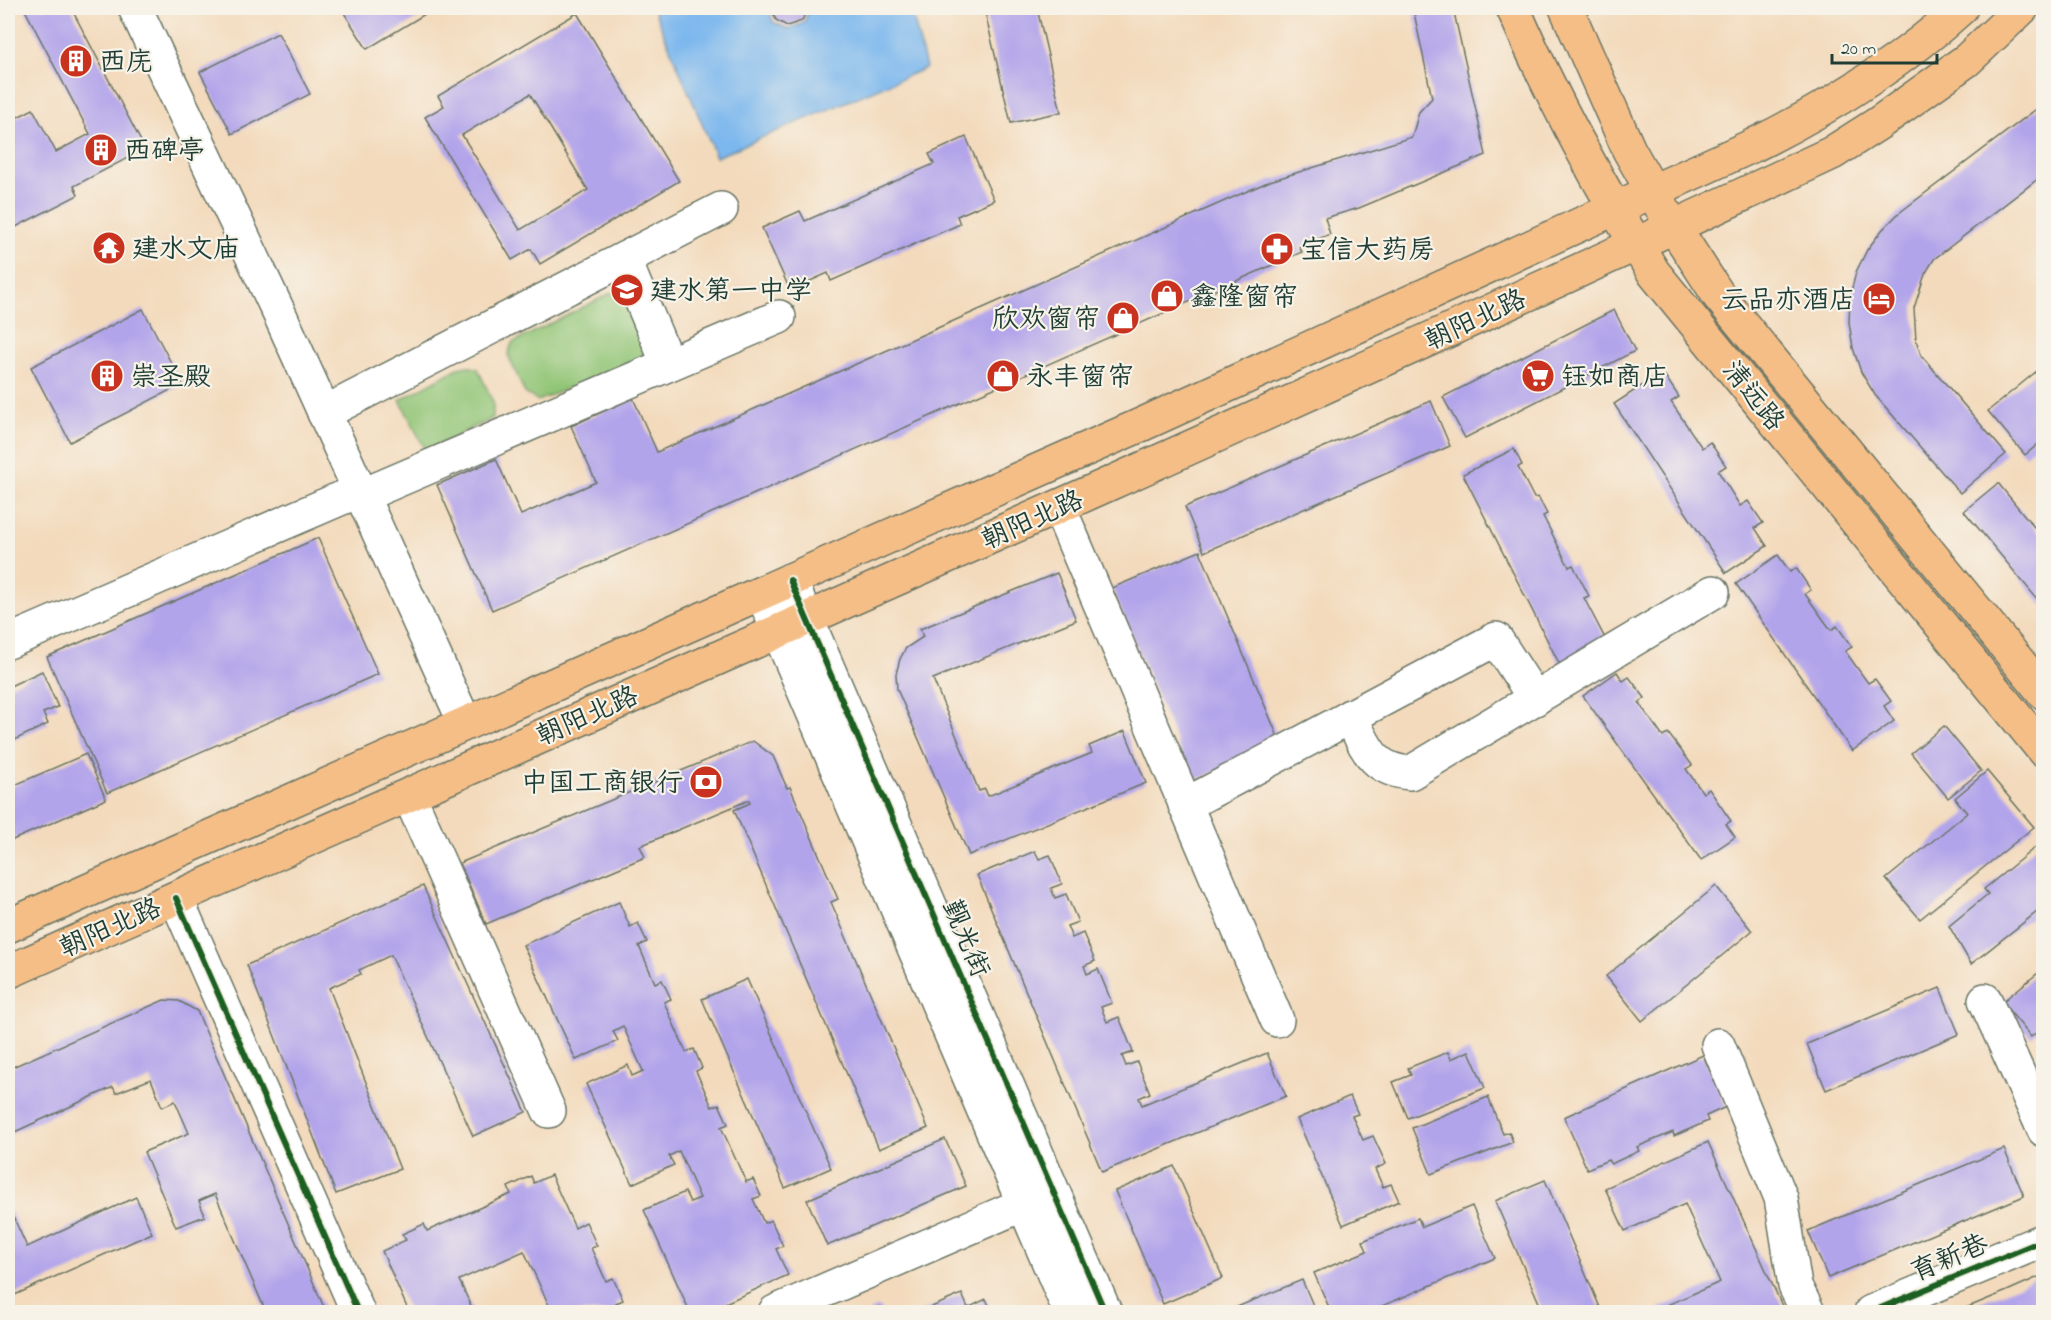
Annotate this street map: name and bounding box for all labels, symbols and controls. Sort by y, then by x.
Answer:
scale bar [1832,27,1937,65]
text: 20 m [1841,37,1876,63]
building icon: 西庑 [58,43,94,79]
place label: 西庑 [99,44,153,83]
building icon: 西碑亭 [83,132,119,168]
place label: 西碑亭 [124,133,205,172]
temple icon: 建水文庙 [91,230,127,266]
place label: 建水文庙 [132,231,240,270]
pharmacy icon: 宝信大药房 [1259,231,1295,267]
place label: 宝信大药房 [1300,232,1435,271]
school or university icon: 建水第一中学 [609,272,645,308]
place label: 建水第一中学 [650,273,812,312]
shop icon: 鑫隆窗帘 [1149,278,1185,314]
place label: 鑫隆窗帘 [1190,279,1298,318]
street label: 朝阳北路 [1419,281,1533,362]
hotel icon: 云品亦酒店 [1861,281,1897,317]
place label: 云品亦酒店 [1721,282,1856,321]
shop icon: 欣欢窗帘 [1105,300,1141,336]
place label: 欣欢窗帘 [992,301,1100,340]
street label: 清远路 [1711,353,1793,440]
building icon: 崇圣殿 [89,358,125,394]
shop icon: 永丰窗帘 [985,358,1021,394]
supermarket icon: 钰如商店 [1520,358,1556,394]
place label: 崇圣殿 [130,359,211,398]
place label: 永丰窗帘 [1026,359,1134,398]
place label: 钰如商店 [1561,359,1669,398]
street label: 朝阳北路 [976,482,1090,561]
street label: 朝阳北路 [531,678,645,757]
bank icon: 中国工商银行 [688,764,724,800]
place label: 中国工商银行 [521,765,683,804]
street label: 朝阳北路 [54,890,168,969]
street label: 觐光街 [931,894,998,984]
street label: 育新巷 [1905,1226,1995,1293]

